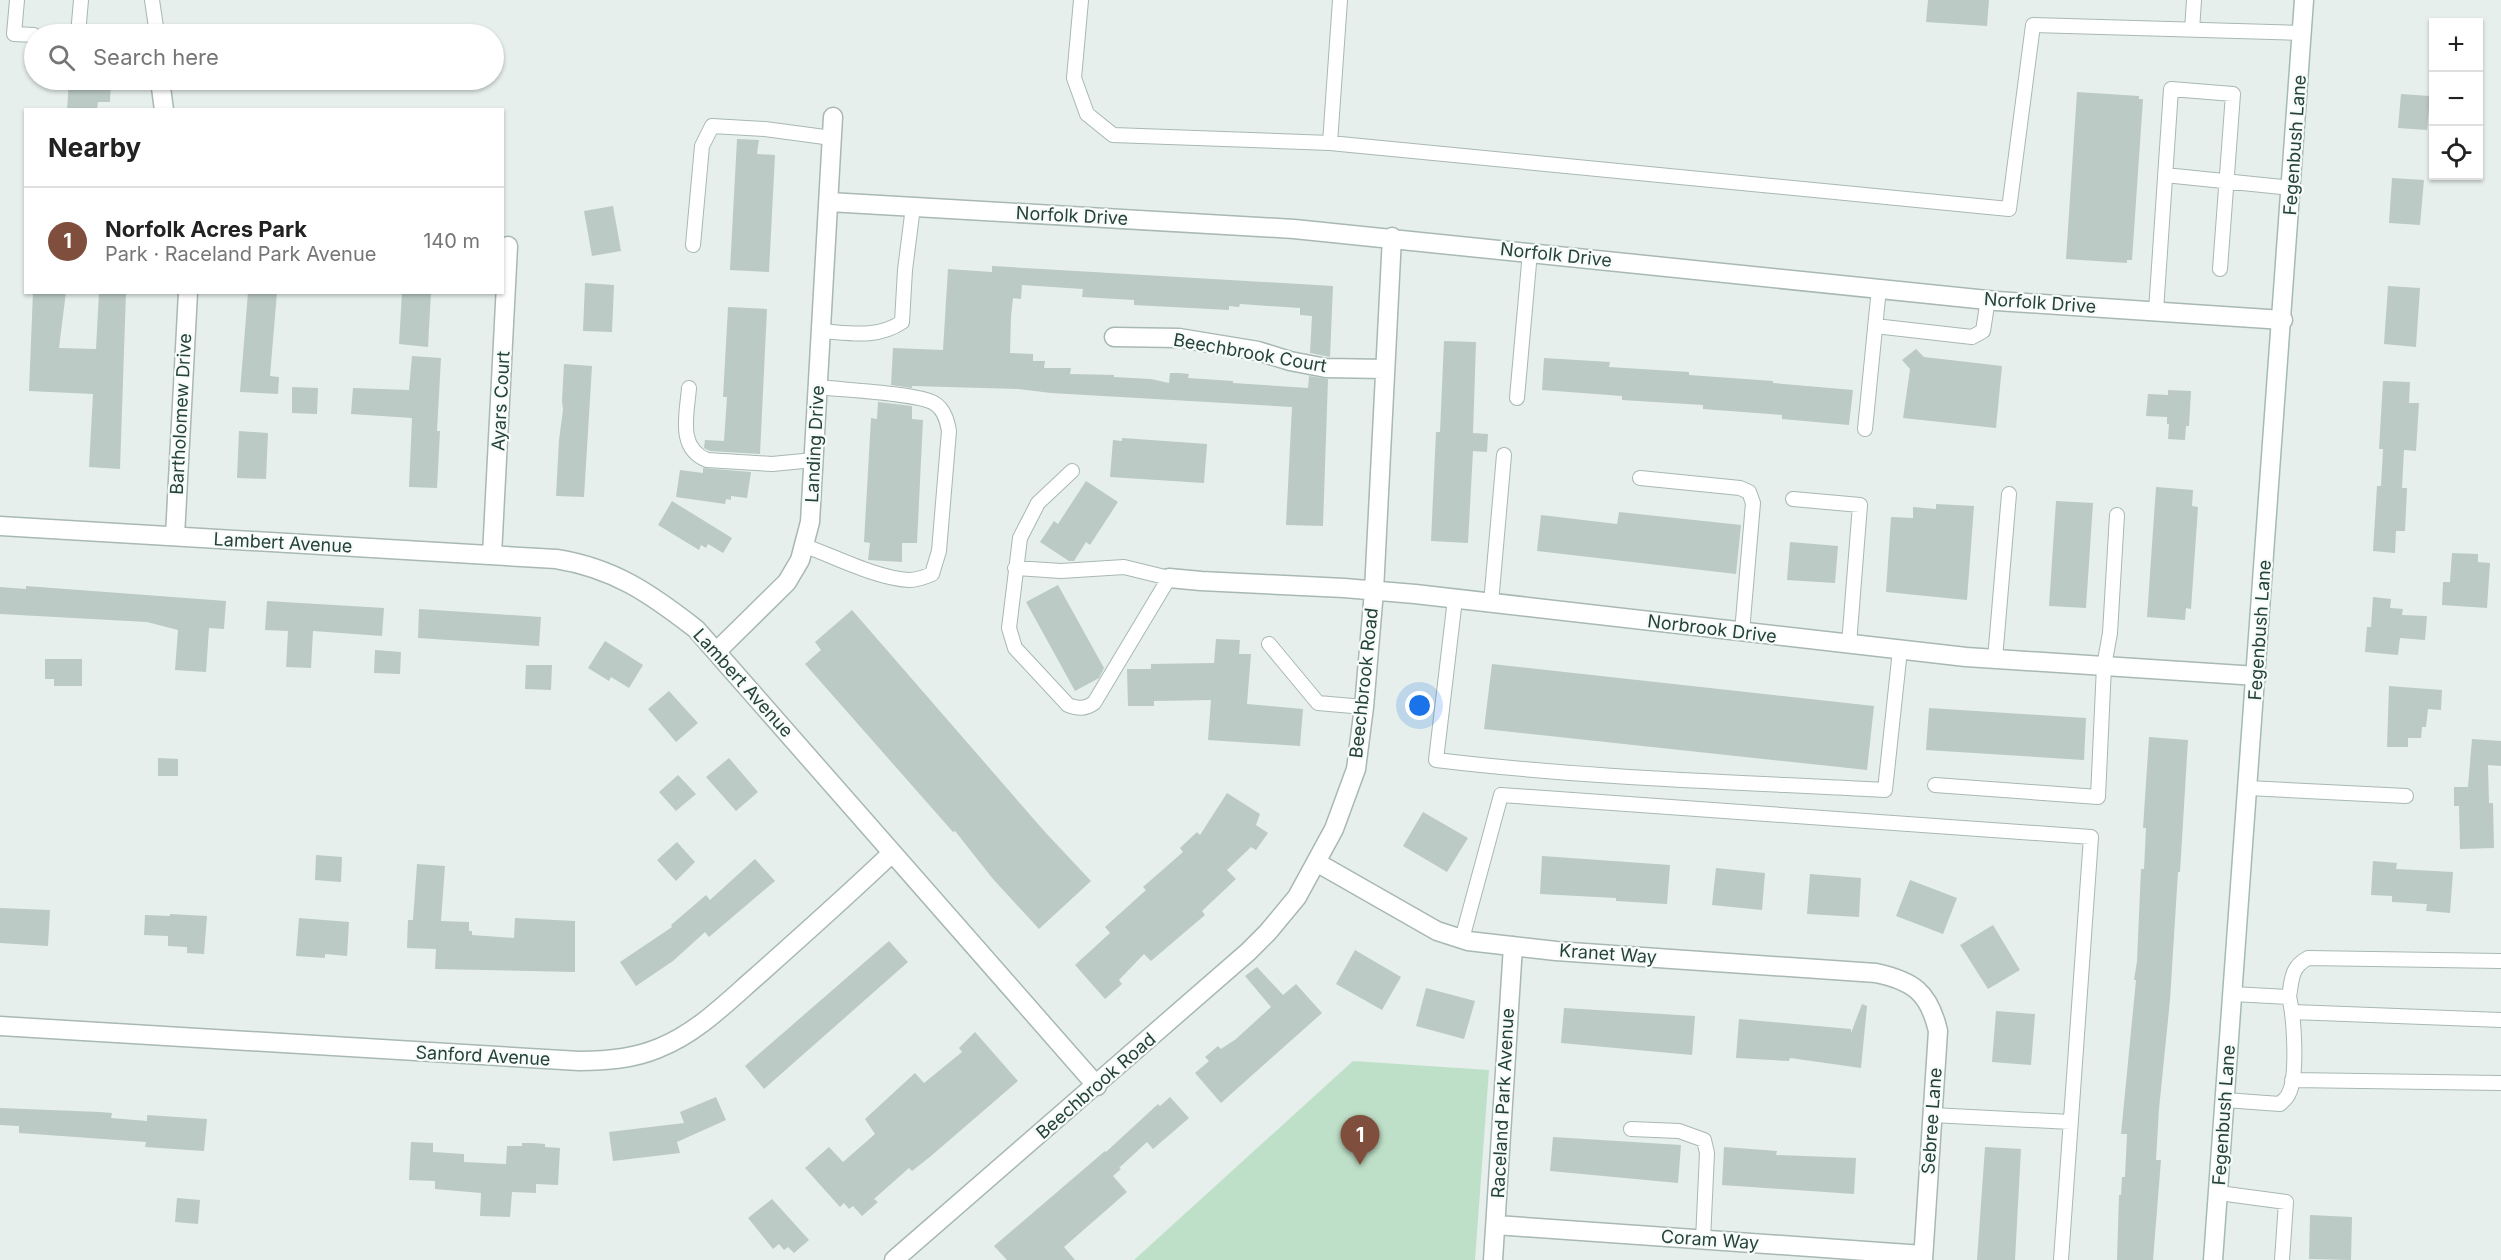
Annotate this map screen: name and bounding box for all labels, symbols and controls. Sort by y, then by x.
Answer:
map controls [2429,18,2483,180]
button: + [2429,18,2483,72]
search box [24,24,504,90]
icon: search [45,41,78,74]
text: Search here [93,44,219,70]
button: − [2429,72,2483,126]
street label: Fegenbush Lane [2279,74,2310,216]
button: locate [2429,126,2483,180]
text: Nearby [48,132,141,163]
street label: Norfolk Drive [1015,202,1129,229]
text: Norfolk Acres Park [105,216,307,242]
text: 1 [63,229,72,253]
text: 140 m [423,229,480,253]
street label: Norfolk Drive [1499,238,1613,271]
text: Park · Raceland Park Avenue [105,242,376,266]
street label: Norfolk Drive [1983,288,2097,317]
street label: Beechbrook Court [1172,329,1328,376]
street label: Bartholomew Drive [166,333,195,495]
street label: Ayars Court [487,350,514,452]
street label: Landing Drive [801,385,828,503]
street label: Lambert Avenue [213,528,353,557]
street label: Fegenbush Lane [2244,559,2275,701]
street label: Beechbrook Road [1345,607,1382,759]
street label: Norbrook Drive [1646,610,1778,647]
street label: Lambert Avenue [689,624,798,741]
your location [1405,691,1434,720]
street label: Kranet Way [1558,940,1658,967]
street label: Raceland Park Avenue [1487,1007,1518,1199]
street label: Beechbrook Road [1032,1028,1160,1143]
street label: Sanford Avenue [415,1041,551,1070]
street label: Fegenbush Lane [2208,1044,2239,1186]
street label: Sebree Lane [1917,1067,1946,1175]
pin: 1 [1340,1116,1380,1165]
street label: Coram Way [1660,1226,1760,1253]

